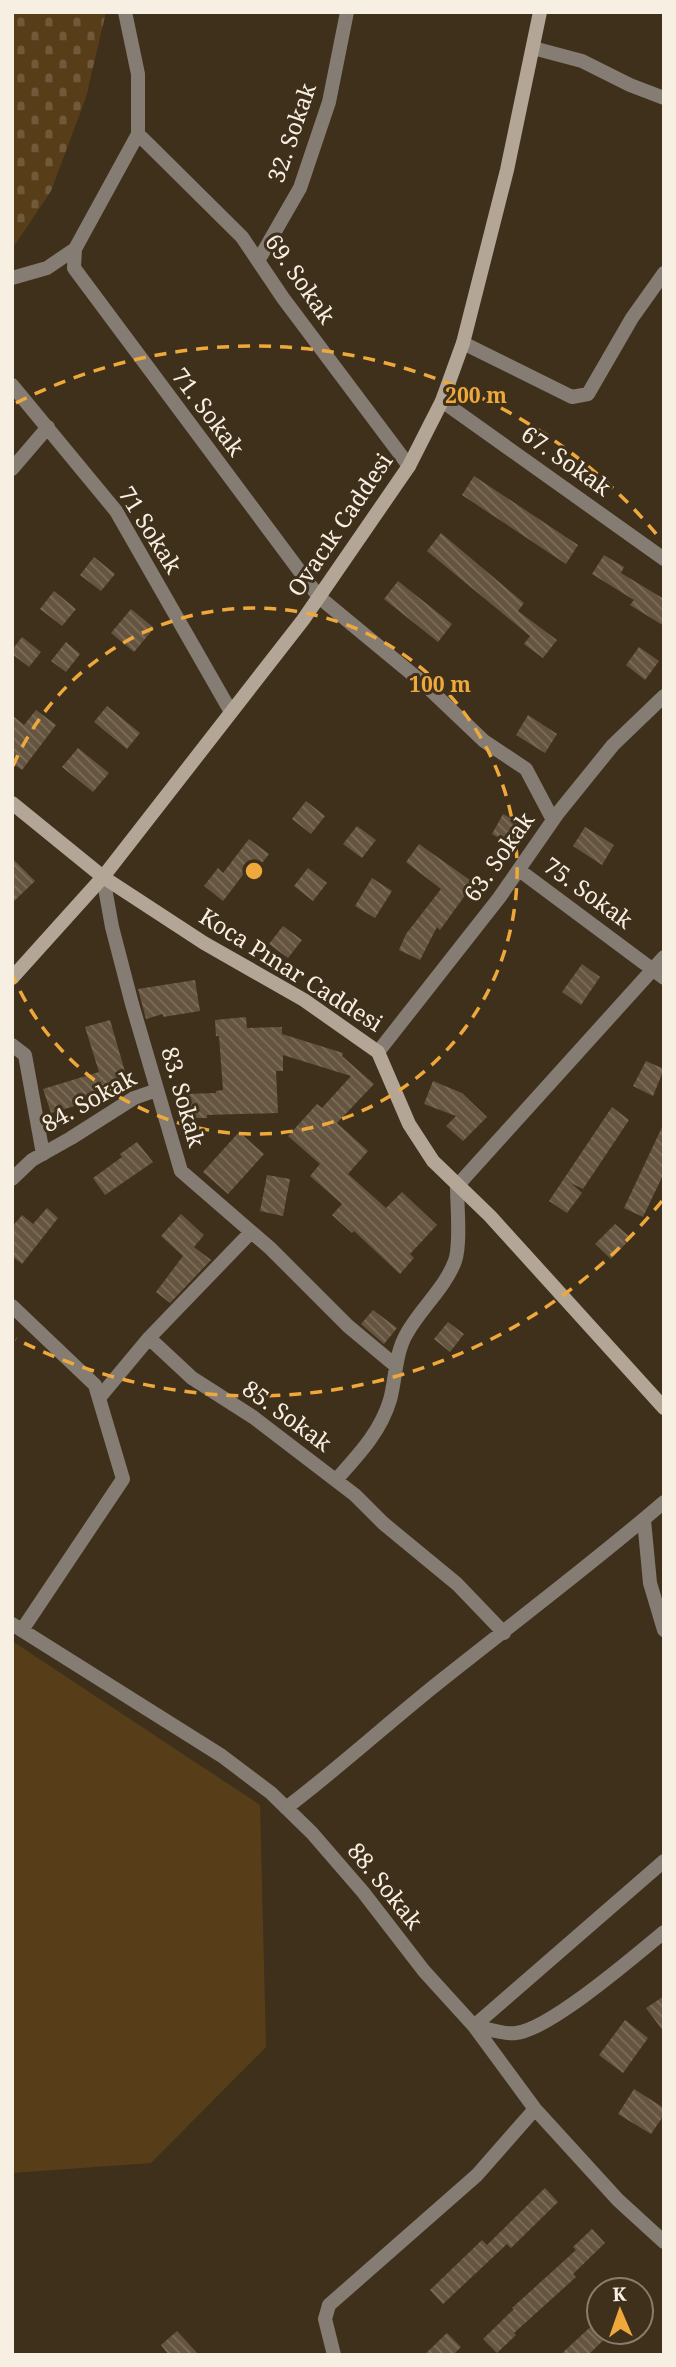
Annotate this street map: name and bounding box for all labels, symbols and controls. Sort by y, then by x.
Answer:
street label: 32. Sokak [259,78,323,187]
street label: 69. Sokak [258,227,344,330]
street label: 71. Sokak [165,361,253,463]
text: 200 m [445,381,507,409]
street label: 67. Sokak [515,418,618,503]
street label: Ovacık Caddesi [279,446,399,603]
street label: 71 Sokak [111,480,190,580]
text: 100 m [409,670,471,698]
street label: 63. Sokak [456,805,541,908]
street label: 75. Sokak [537,849,640,936]
centre of rings [242,859,266,883]
street label: Koca Pınar Caddesi [194,900,390,1039]
street label: 83. Sokak [154,1043,214,1151]
street label: 84. Sokak [36,1061,142,1139]
street label: 85. Sokak [236,1372,339,1459]
street label: 88. Sokak [341,1835,431,1936]
north arrow [585,2276,655,2346]
text: K [612,2281,627,2307]

